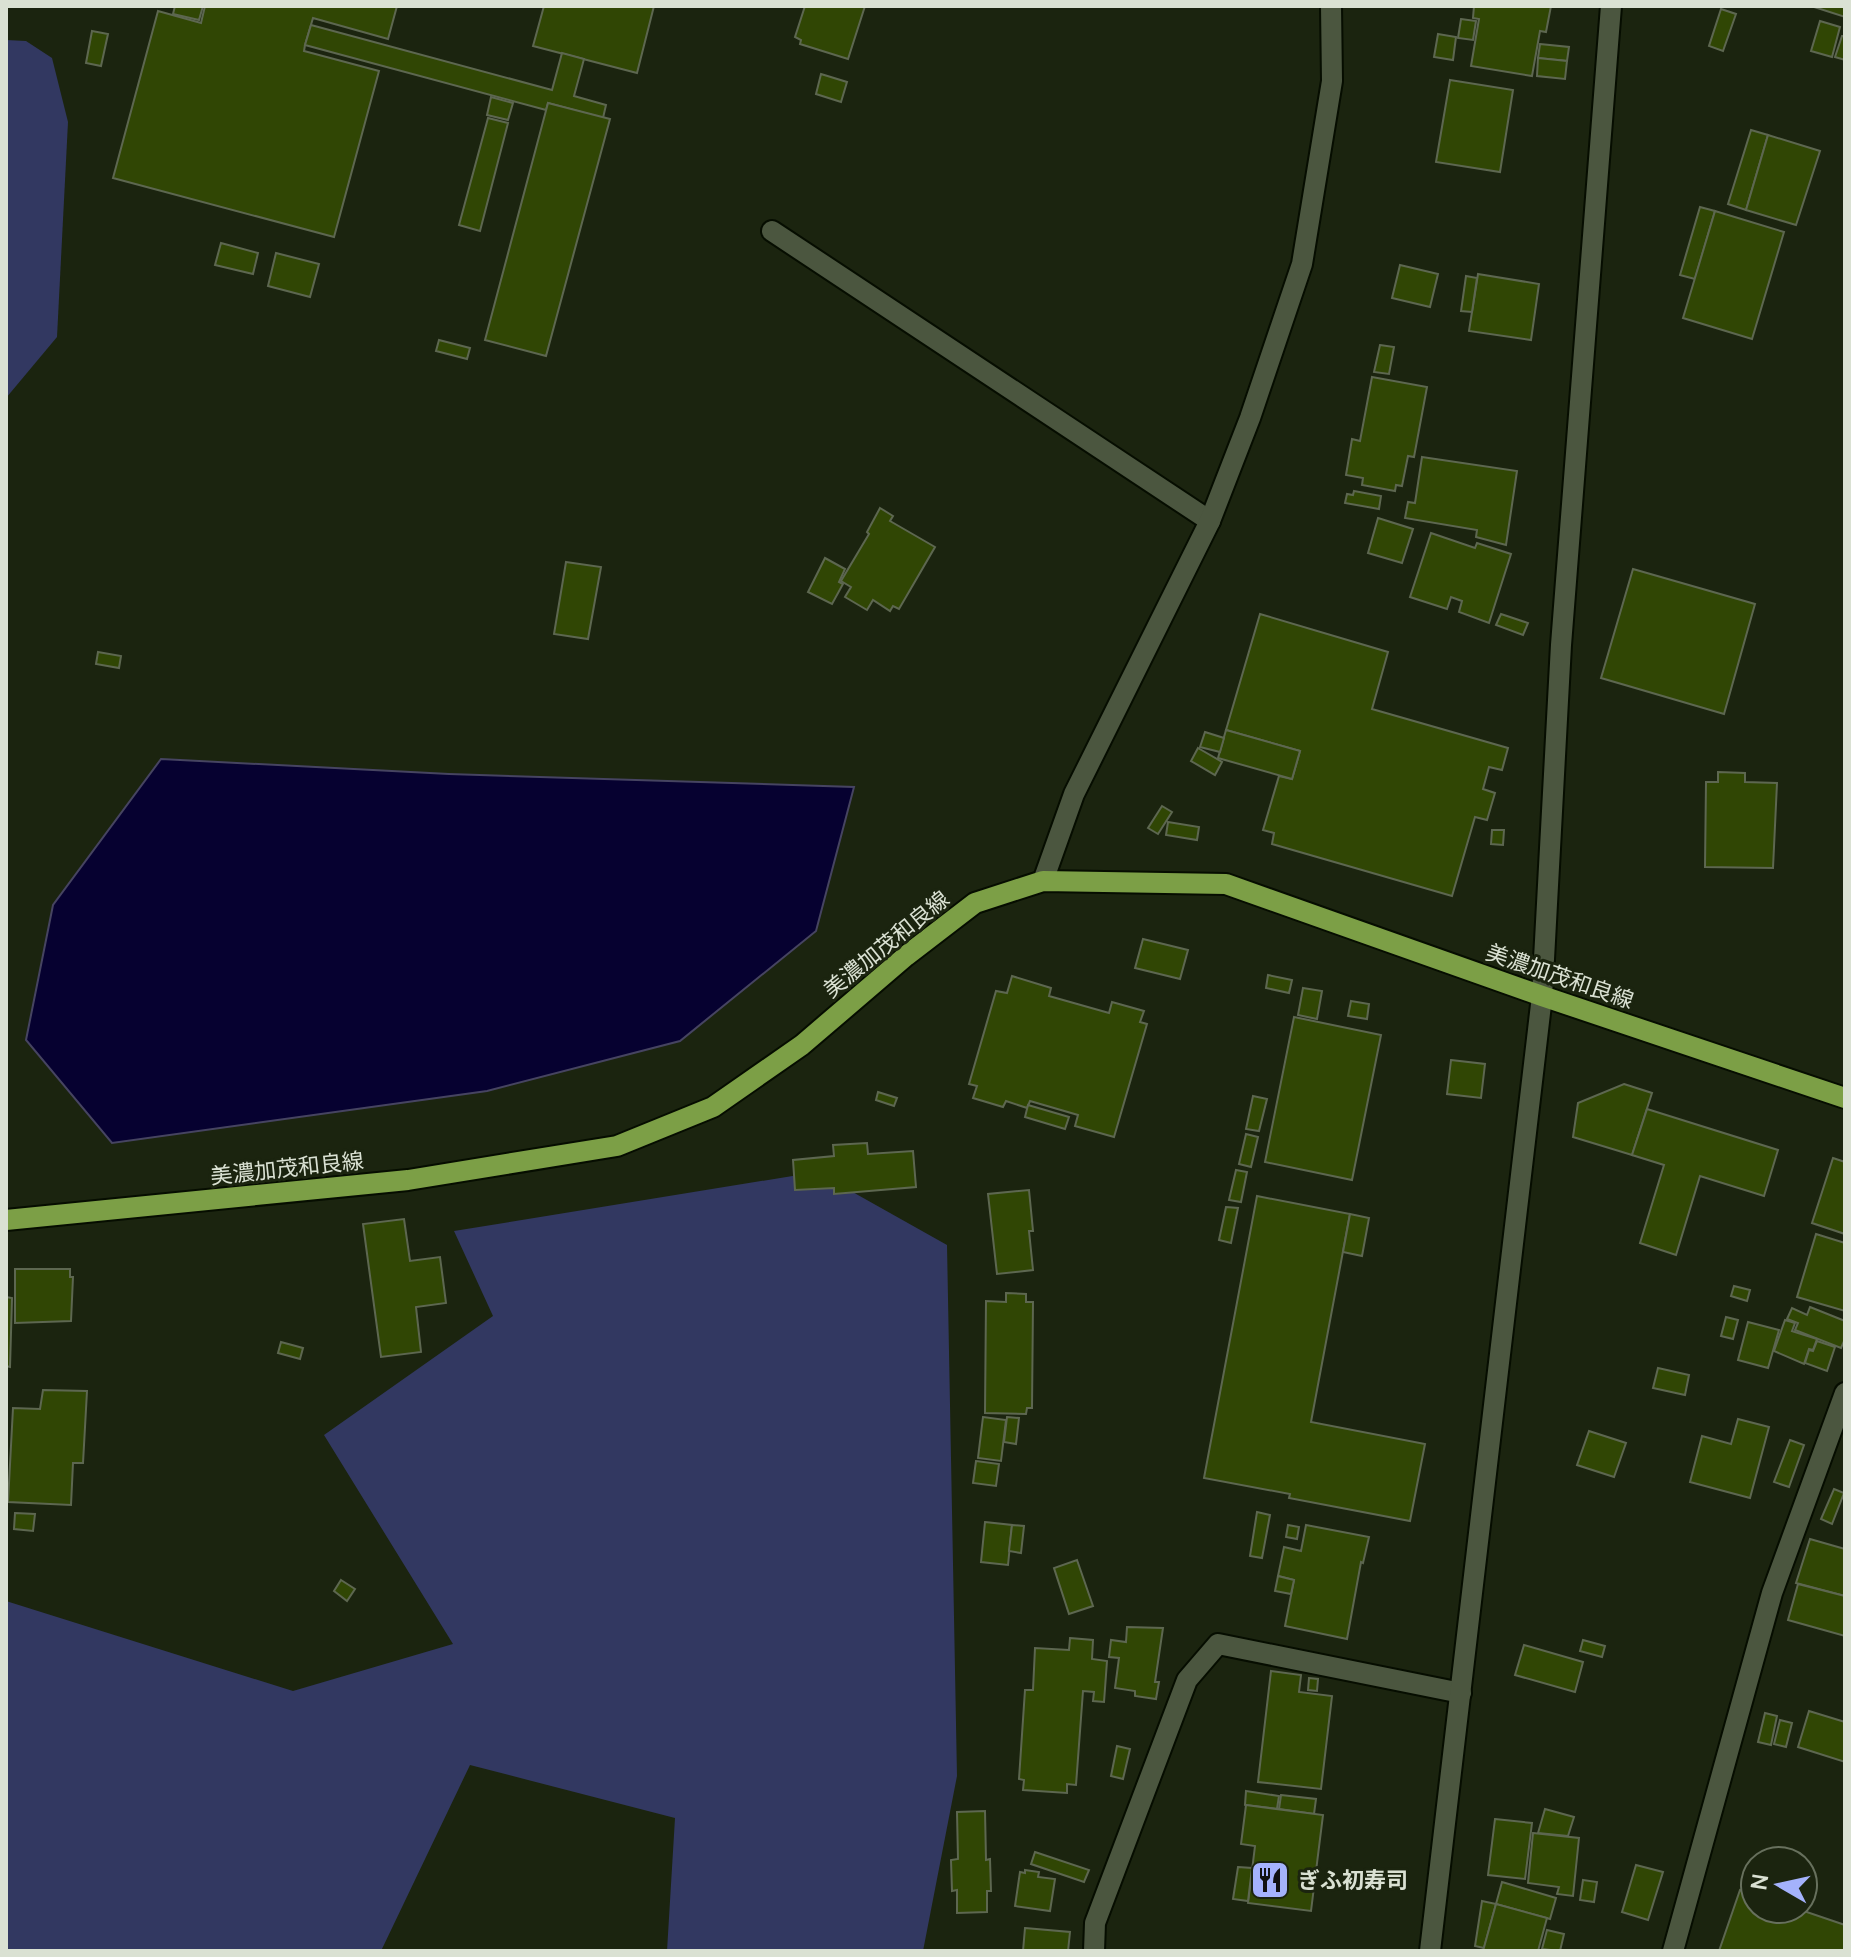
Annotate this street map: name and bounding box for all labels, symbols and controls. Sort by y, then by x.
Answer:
street label: 美濃加茂和良線 [817,884,955,1004]
street label: 美濃加茂和良線 [1482,937,1638,1015]
street label: 美濃加茂和良線 [209,1145,365,1191]
north arrow [1739,1845,1819,1925]
restaurant icon: ぎふ初寿司 [1249,1859,1291,1901]
place label: ぎふ初寿司 [1298,1865,1408,1895]
text: N [1743,1872,1775,1892]

